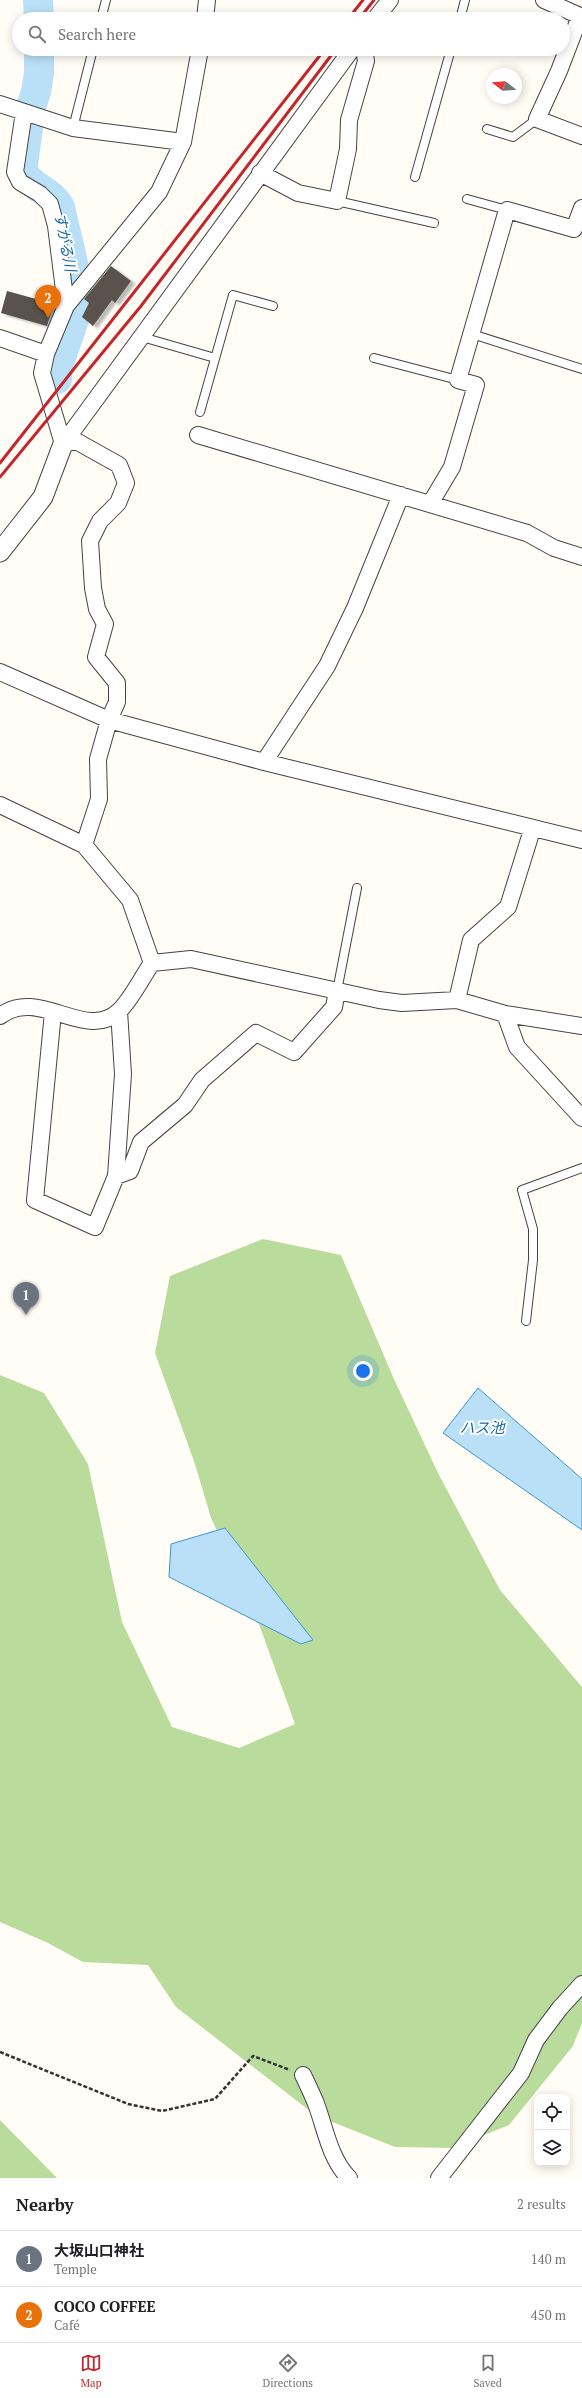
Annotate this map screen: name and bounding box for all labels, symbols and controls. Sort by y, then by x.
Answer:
search box [12,12,570,56]
icon: search [26,23,48,45]
text: Search here [58,24,136,44]
north arrow [486,68,522,104]
water label: すがる川 [50,211,82,275]
pin: 2 [35,285,61,318]
pin: 1 [13,1282,39,1315]
your location [353,1361,373,1381]
water label: ハス池 [459,1417,506,1437]
map controls [534,2094,570,2166]
button: locate [534,2094,570,2130]
button: layers [534,2130,570,2166]
text: Nearby [16,2193,74,2216]
text: 2 results [517,2195,566,2213]
text: 大坂山口神社 [54,2240,144,2260]
text: 1 [25,2250,33,2268]
text: 140 m [531,2250,566,2268]
text: Temple [54,2260,97,2278]
text: COCO COFFEE [54,2296,156,2316]
text: 2 [25,2306,33,2324]
text: 450 m [531,2306,566,2324]
text: Café [54,2316,80,2334]
tab: Map [80,2352,102,2390]
tab: Directions [262,2352,313,2390]
tab: Saved [473,2352,502,2390]

